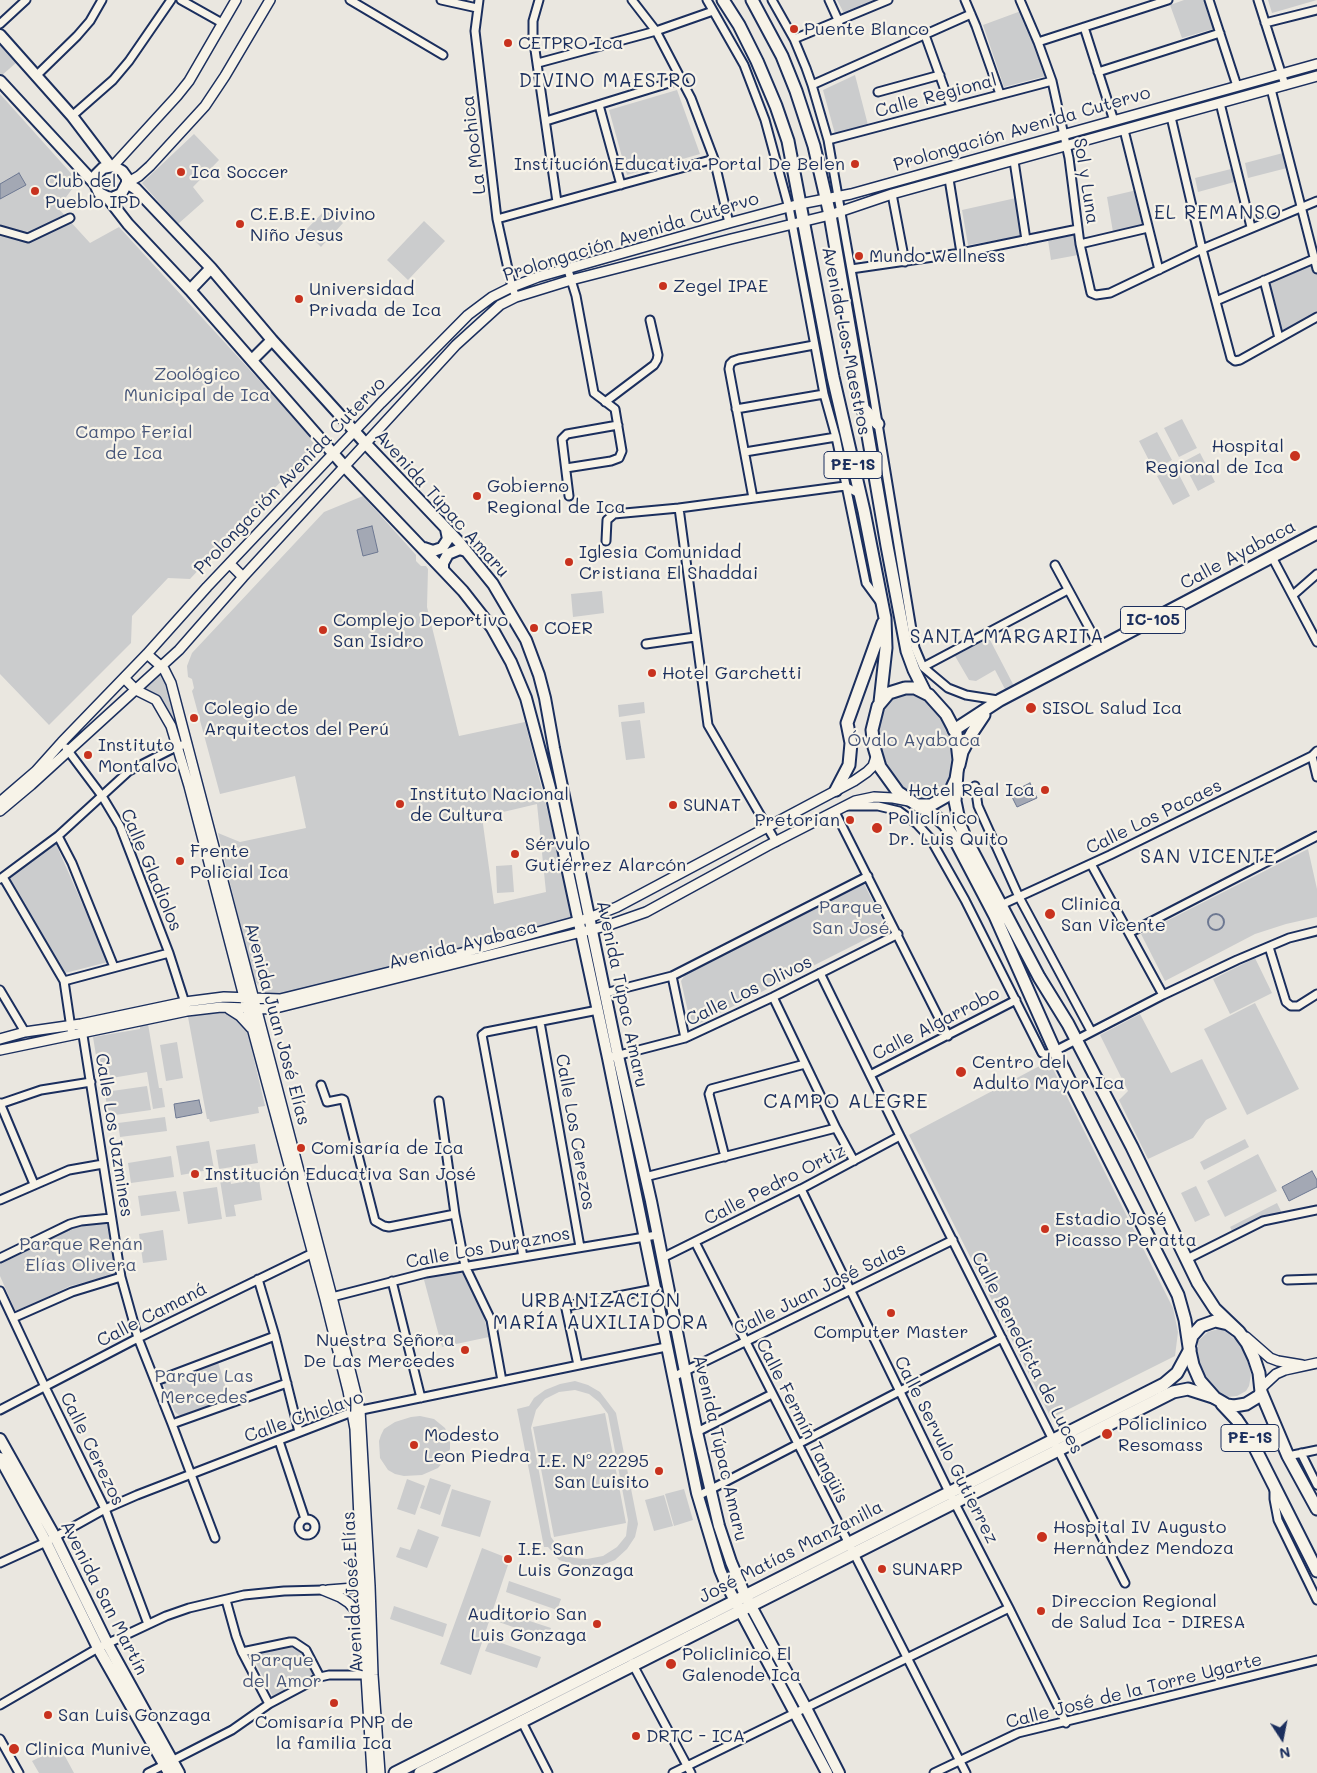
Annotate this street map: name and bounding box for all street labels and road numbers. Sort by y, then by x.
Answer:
street label: Calle Regional [873,69,999,123]
street label: Prolongación Avenida Cutervo [891,82,1153,176]
street label: La Mochica [457,94,491,196]
street label: Sol y Luna [1069,136,1103,226]
street label: Prolongación Avenida Cutervo [501,188,761,286]
street label: Avenida Los Maestros [817,245,875,437]
street label: Prolongación Avenida Cutervo [190,373,390,579]
street label: Avenida Túpac Amaru [370,426,514,582]
road number: PE-1S [824,452,882,478]
street label: Calle Ayabaca [1177,516,1299,594]
road number: IC-105 [1120,606,1186,634]
street label: Calle Los Pacaes [1083,775,1225,859]
street label: Calle Gladiolos [116,806,186,934]
street label: Avenida Túpac Amaru [592,899,652,1089]
street label: Avenida Ayabaca [386,916,540,974]
street label: Avenida Juan José Elías [240,921,314,1127]
street label: Calle Los Olivos [682,951,816,1031]
street label: Calle Algarrobo [869,983,1003,1065]
street label: Calle Los Jazmines [90,1052,138,1218]
street label: Calle Los Cerezos [551,1052,599,1212]
street label: Calle Pedro Ortiz [701,1140,849,1230]
street label: Calle Los Duraznos [404,1223,572,1273]
street label: Calle Juan José Salas [730,1238,910,1340]
street label: Calle Benedicta de Luces [967,1248,1087,1458]
street label: Calle Camaná [93,1278,211,1352]
street label: Calle Fermín Tangüis [751,1335,853,1507]
street label: Avenida Túpac Amaru [688,1353,752,1543]
street label: Calle Servulo Gutierrez [889,1353,1003,1547]
street label: Calle Chiclayo [241,1386,367,1448]
street label: Calle Cerezos [55,1389,129,1509]
road number: PE-1S [1221,1425,1279,1452]
street label: José Matías Manzanilla [695,1496,887,1608]
street label: Avenida José Elías [338,1511,368,1673]
street label: Avenida San Martín [56,1517,152,1679]
street label: Calle José de la Torre Ugarte [1004,1649,1264,1733]

